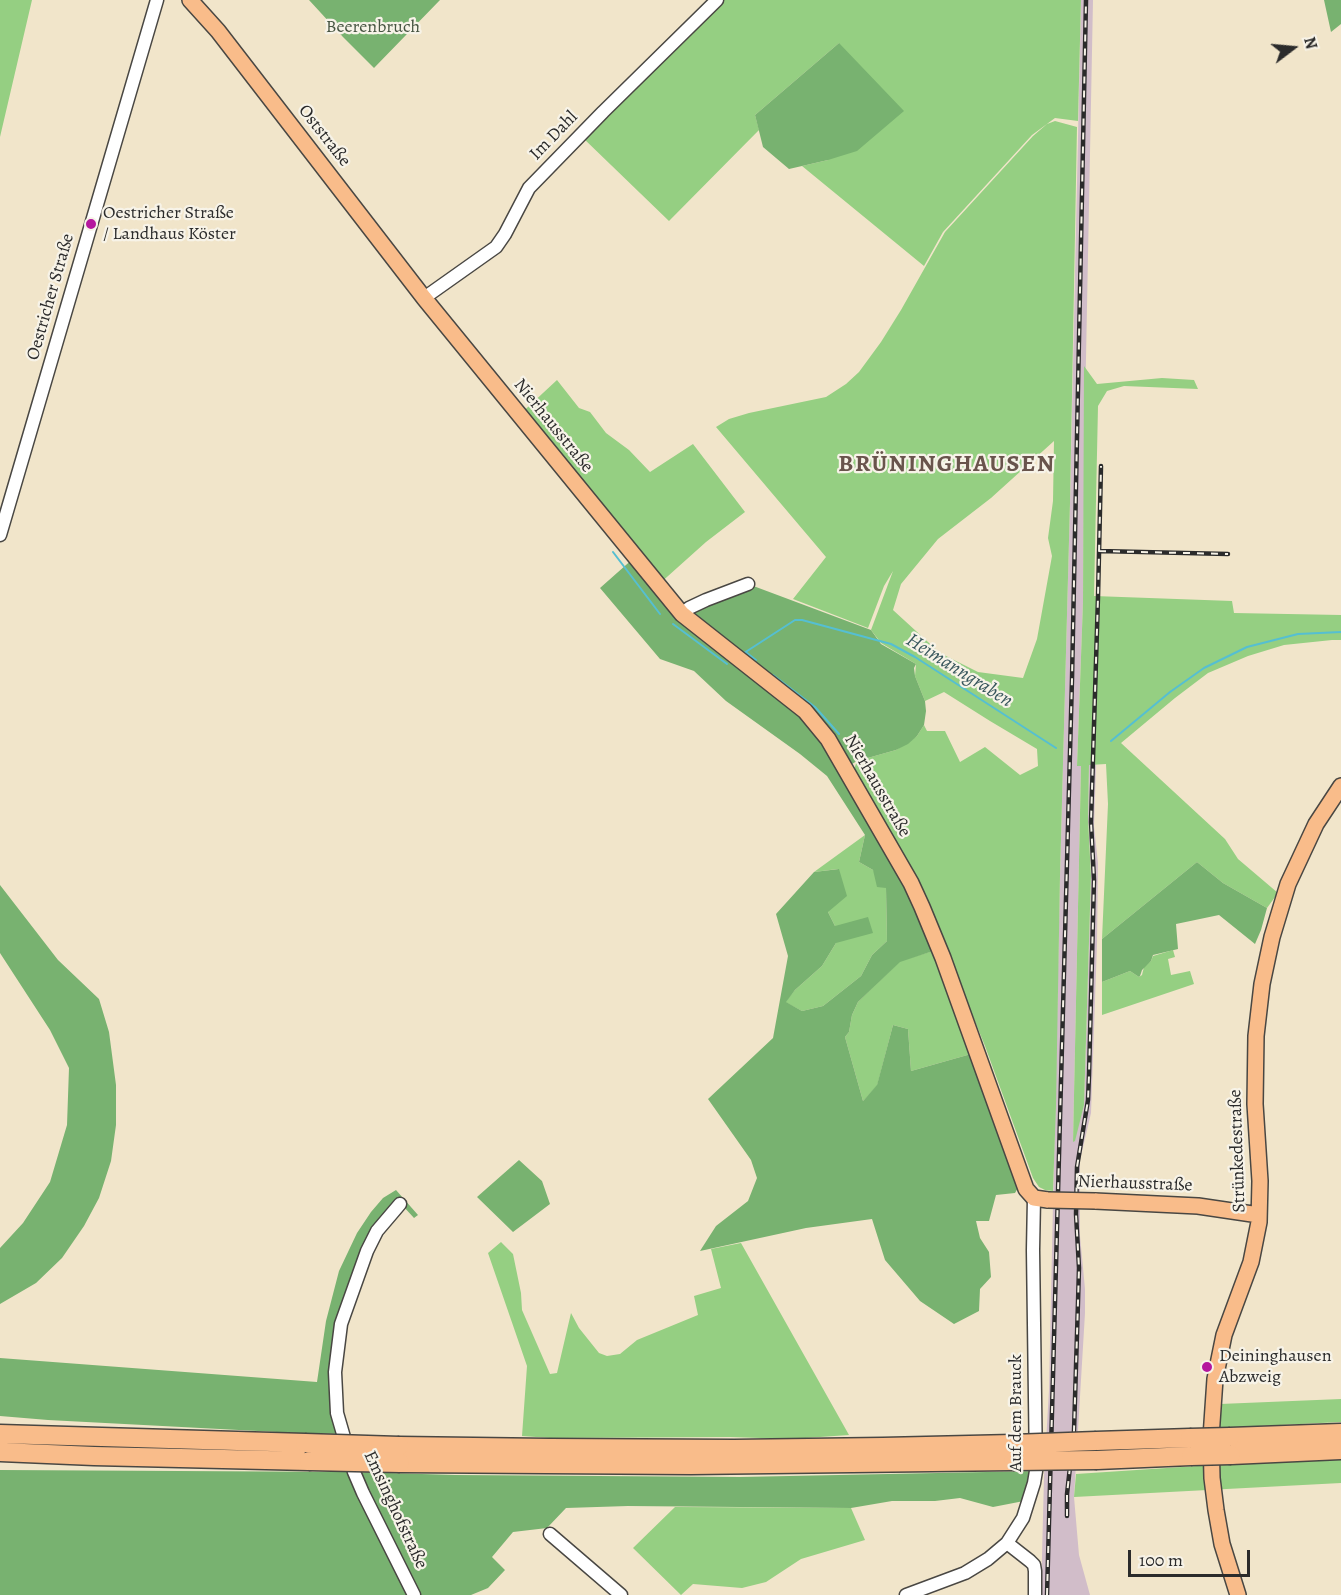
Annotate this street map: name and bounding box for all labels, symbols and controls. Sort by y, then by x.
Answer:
park label: Beerenbruch [326,17,420,39]
north arrow [1263,18,1323,78]
text: N [1298,34,1322,52]
street label: Oststraße [293,101,355,171]
street label: Im Dahl [525,107,583,165]
place label: Oestricher Straße / Landhaus Köster [103,203,236,246]
marker: Oestricher Straße / Landhaus Köster [84,217,98,231]
street label: Oestricher Straße [23,231,79,363]
street label: Nierhausstraße [508,375,598,477]
district label: BRÜNINGHAUSEN [838,451,1056,479]
water label: Heimanngraben [901,629,1017,713]
street label: Nierhausstraße [839,731,915,841]
street label: Strünkedestraße [1225,1089,1251,1213]
street label: Nierhausstraße [1077,1171,1193,1197]
place label: Deininghausen Abzweig [1219,1346,1332,1388]
street label: Auf dem Brauck [1006,1354,1028,1472]
marker: Deininghausen Abzweig [1200,1360,1214,1374]
street label: Emsinghofstraße [358,1448,432,1572]
scale bar [1131,1538,1252,1576]
text: 100 m [1139,1548,1183,1572]

